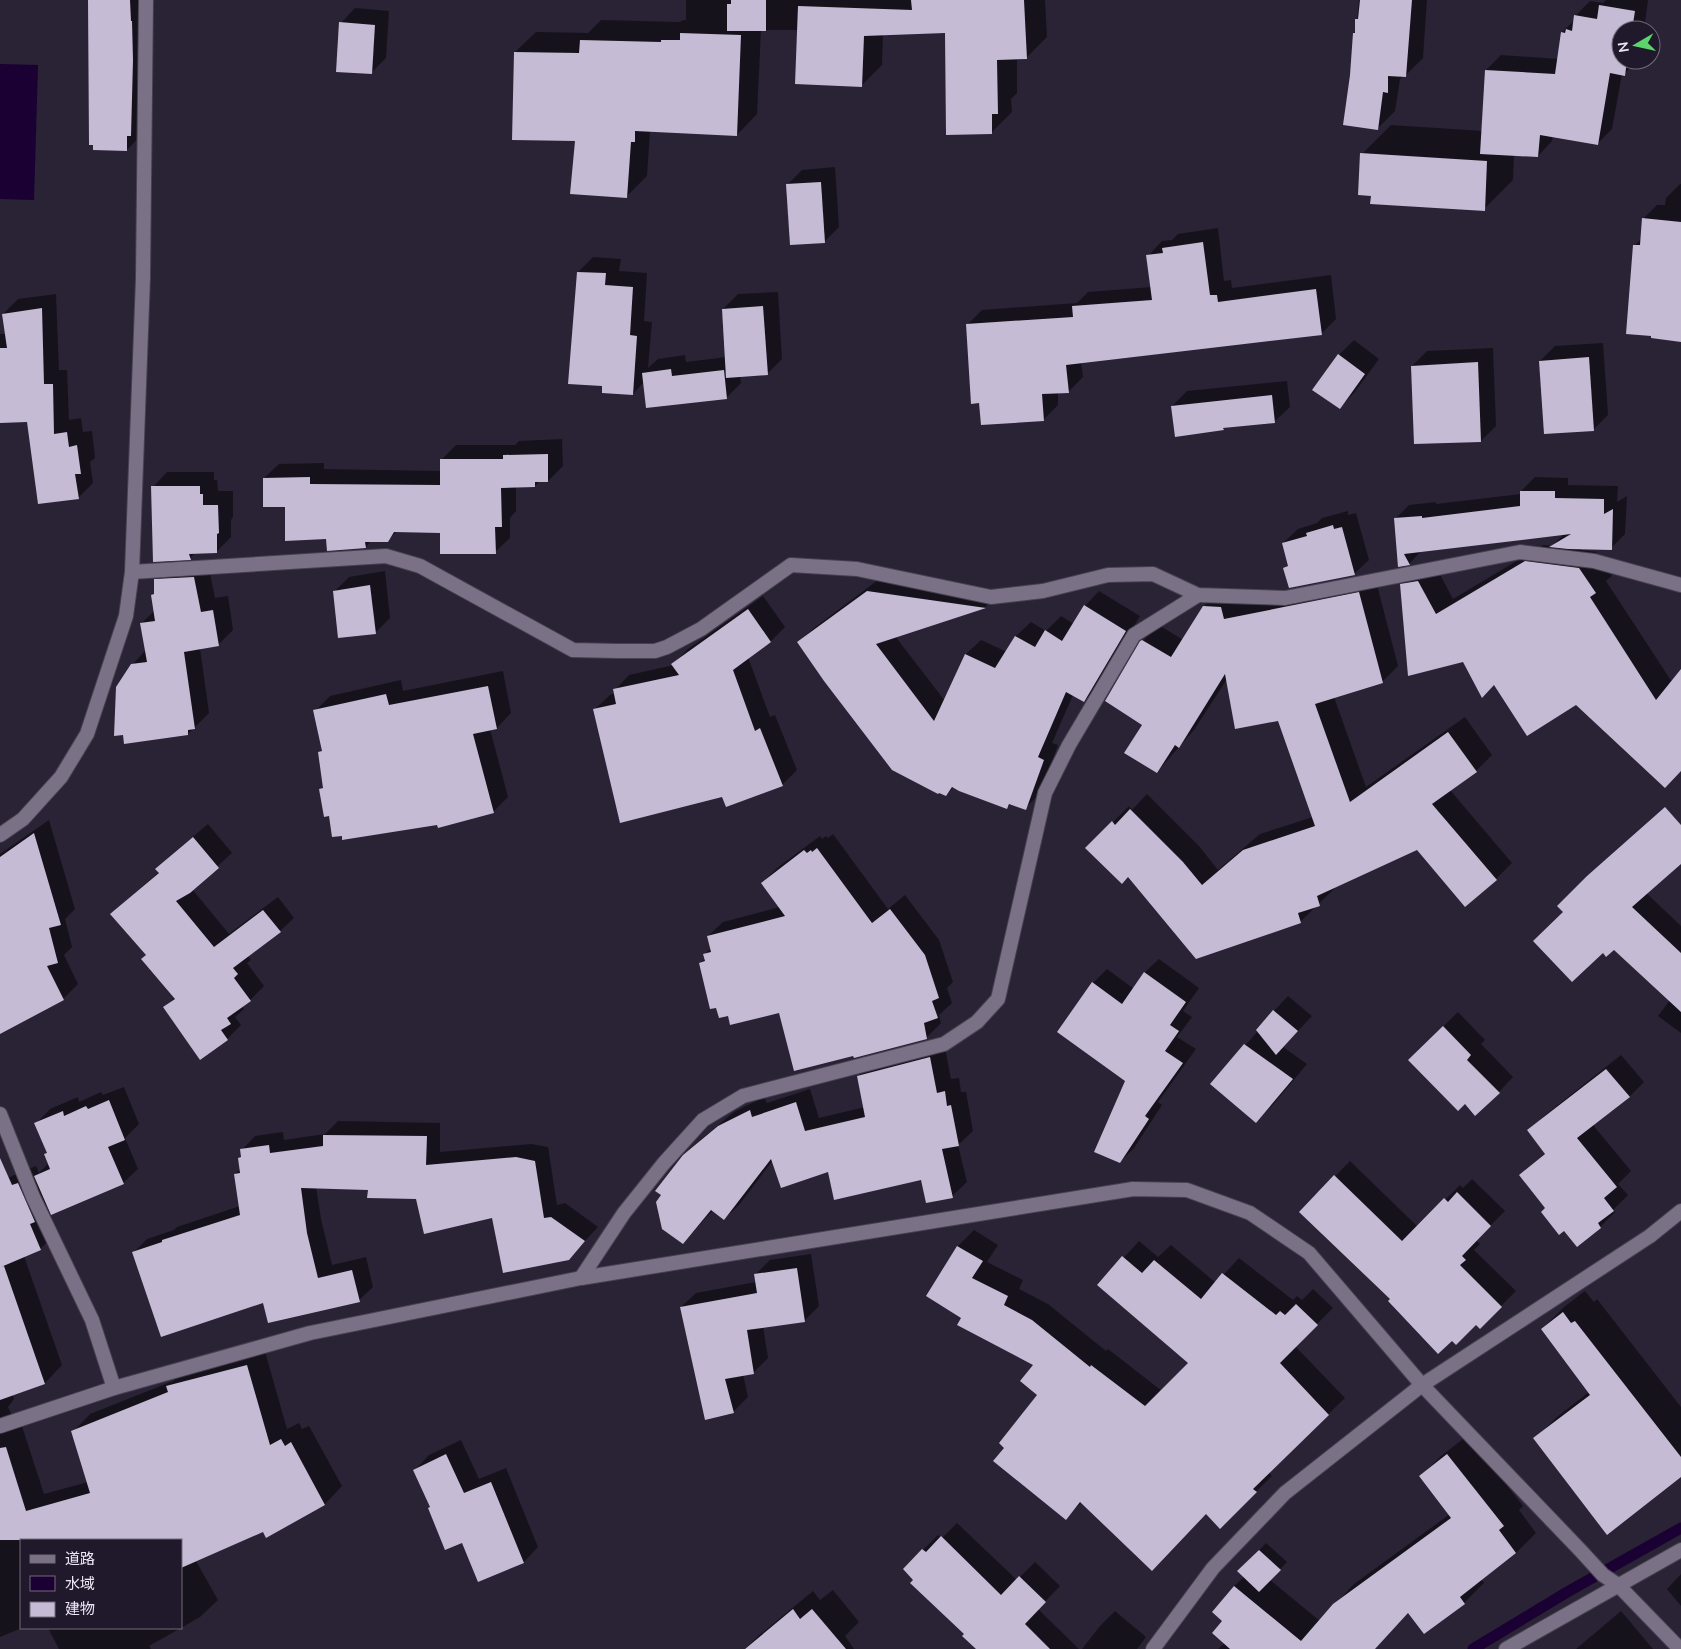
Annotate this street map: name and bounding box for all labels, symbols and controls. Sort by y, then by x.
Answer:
north arrow [1611,20,1661,70]
text: N [1613,40,1634,54]
legend [20,1539,182,1629]
text: 道路 [65,1549,95,1569]
text: 水域 [65,1574,95,1594]
text: 建物 [65,1599,95,1619]

